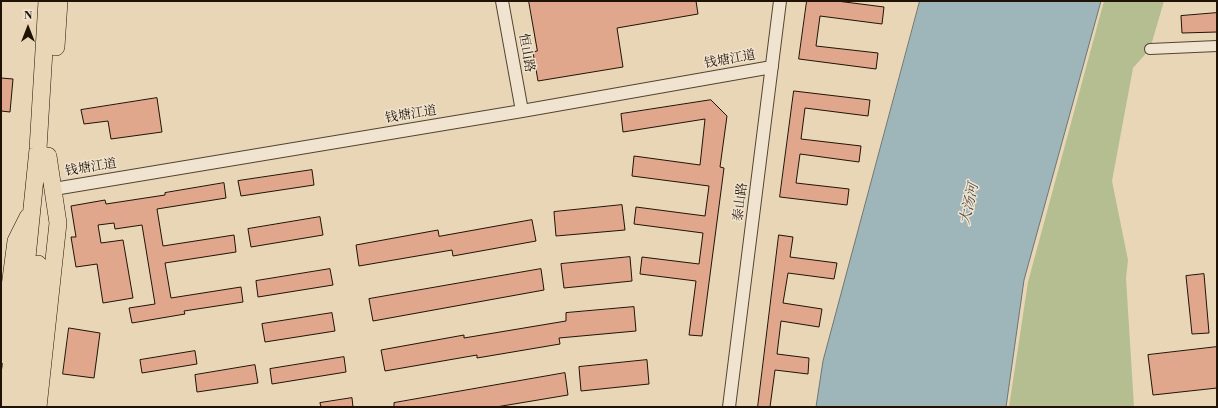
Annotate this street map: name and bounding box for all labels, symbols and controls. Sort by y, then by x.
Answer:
north arrow [8,8,48,48]
text: N [24,9,32,23]
street label: 恒山路 [515,32,537,74]
street label: 钱塘江道 [703,48,757,72]
street label: 钱塘江道 [384,103,438,127]
street label: 钱塘江道 [64,156,118,180]
street label: 泰山路 [731,182,751,222]
water label: 大汤河 [957,182,983,226]

